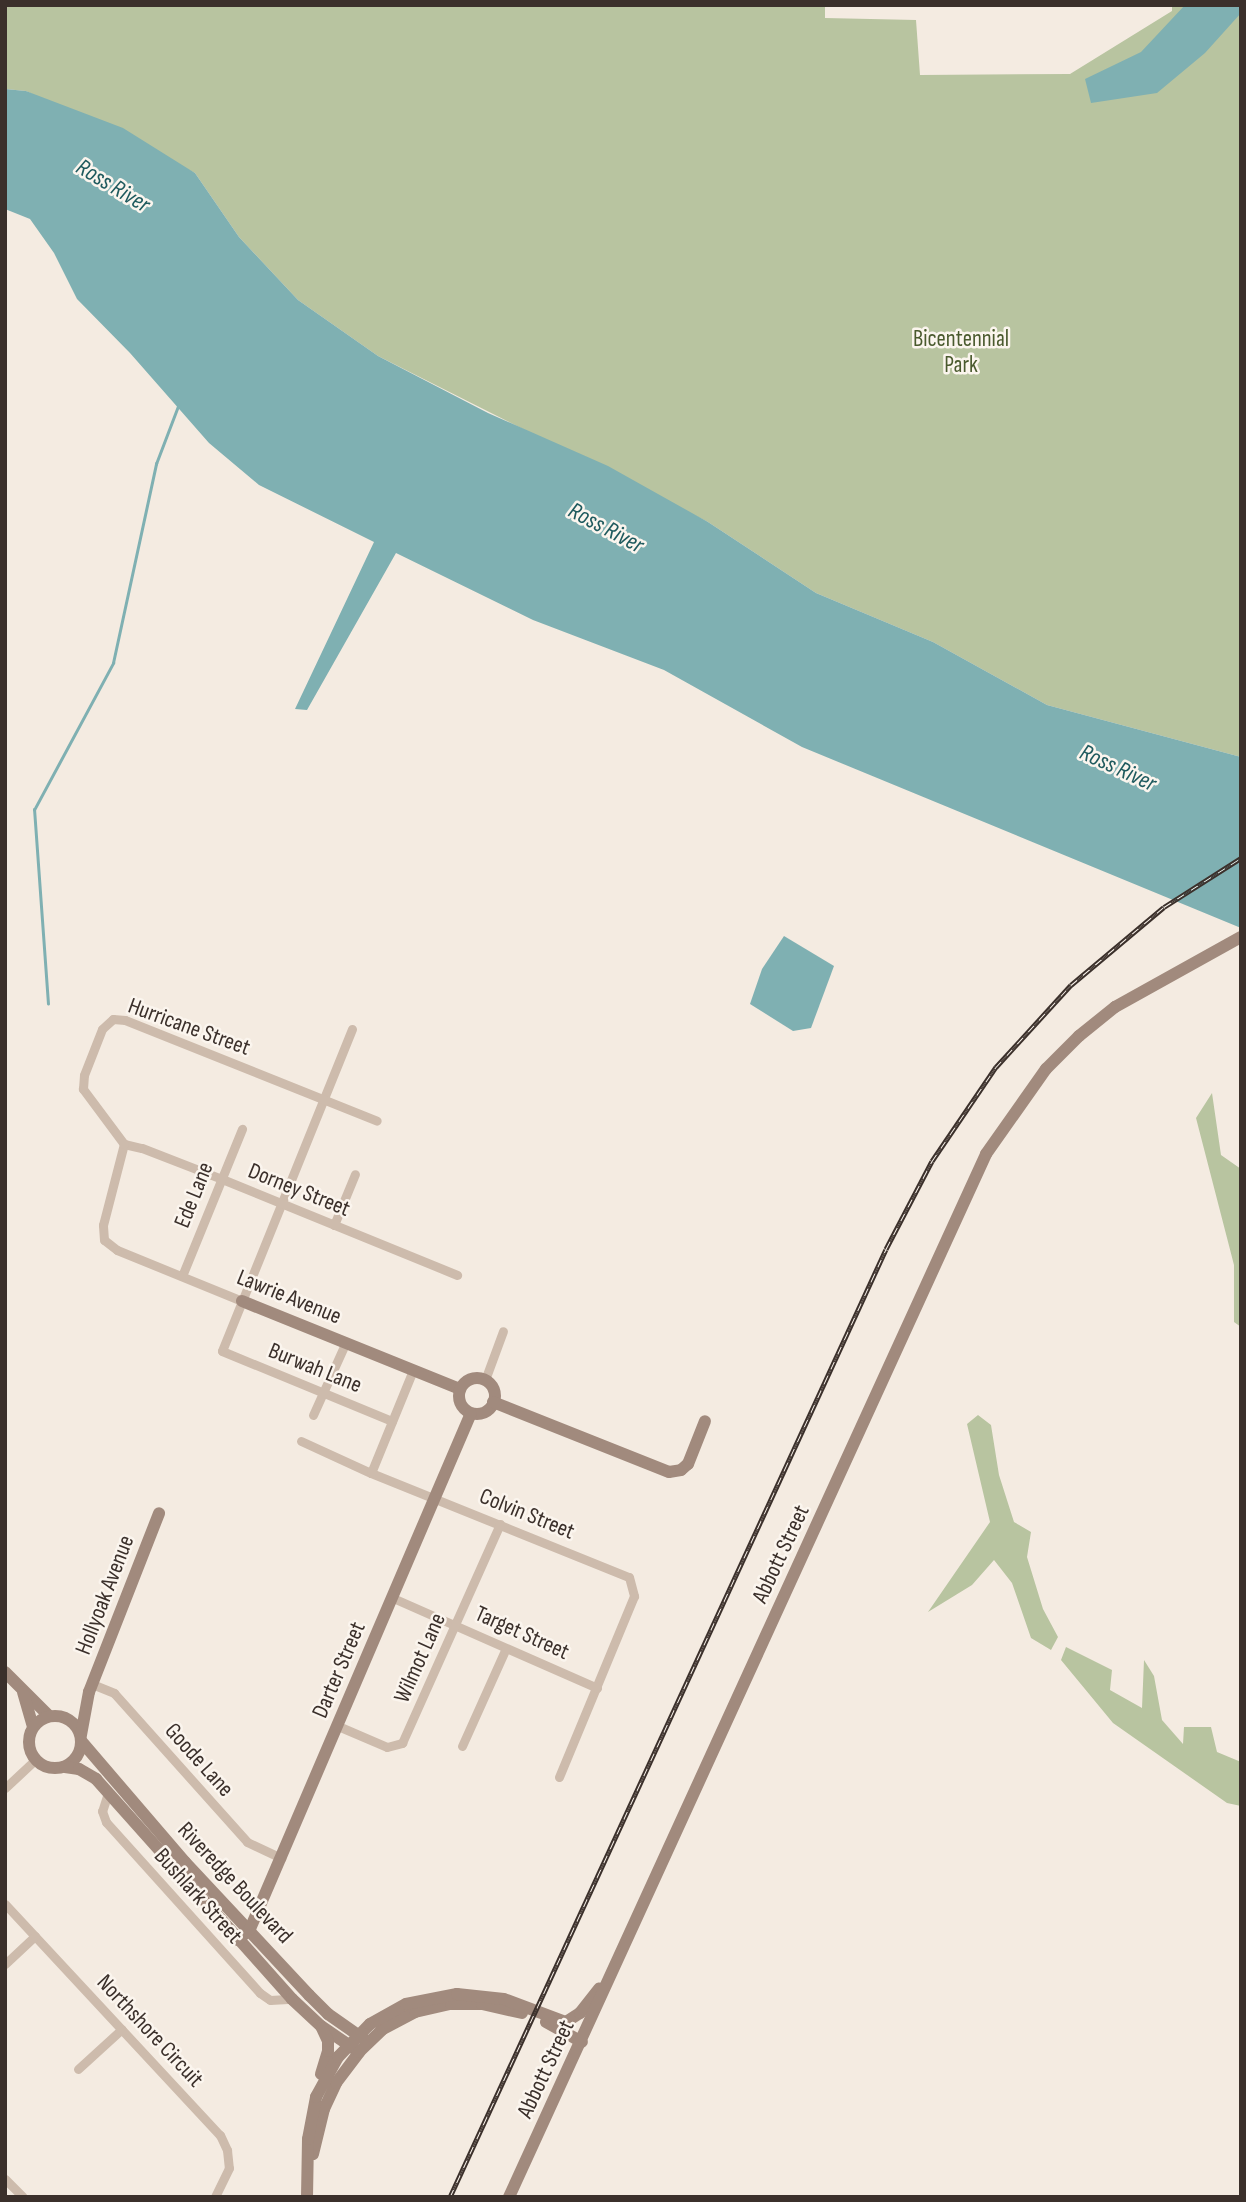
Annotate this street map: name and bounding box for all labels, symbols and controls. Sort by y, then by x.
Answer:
water label: Ross River [71,153,155,219]
park label: Bicentennial Park [913,325,1009,379]
water label: Ross River [563,496,649,560]
water label: Ross River [1075,738,1161,798]
street label: Hurricane Street [124,992,254,1062]
street label: Dorney Street [244,1157,354,1223]
street label: Ede Lane [168,1158,220,1232]
street label: Lawrie Avenue [233,1264,345,1330]
street label: Burwah Lane [264,1337,366,1399]
street label: Colvin Street [475,1482,579,1546]
street label: Abbott Street [746,1501,816,1607]
street label: Hollyoak Avenue [70,1531,140,1659]
street label: Target Street [471,1600,573,1666]
street label: Wilmot Lane [388,1609,452,1707]
street label: Darter Street [306,1618,372,1722]
street label: Goode Lane [159,1717,239,1803]
street label: Riveredge Boulevard [172,1817,298,1949]
street label: Bushlark Street [148,1843,248,1949]
street label: Northshore Circuit [91,1969,209,2093]
street label: Abbott Street [511,2016,581,2122]

